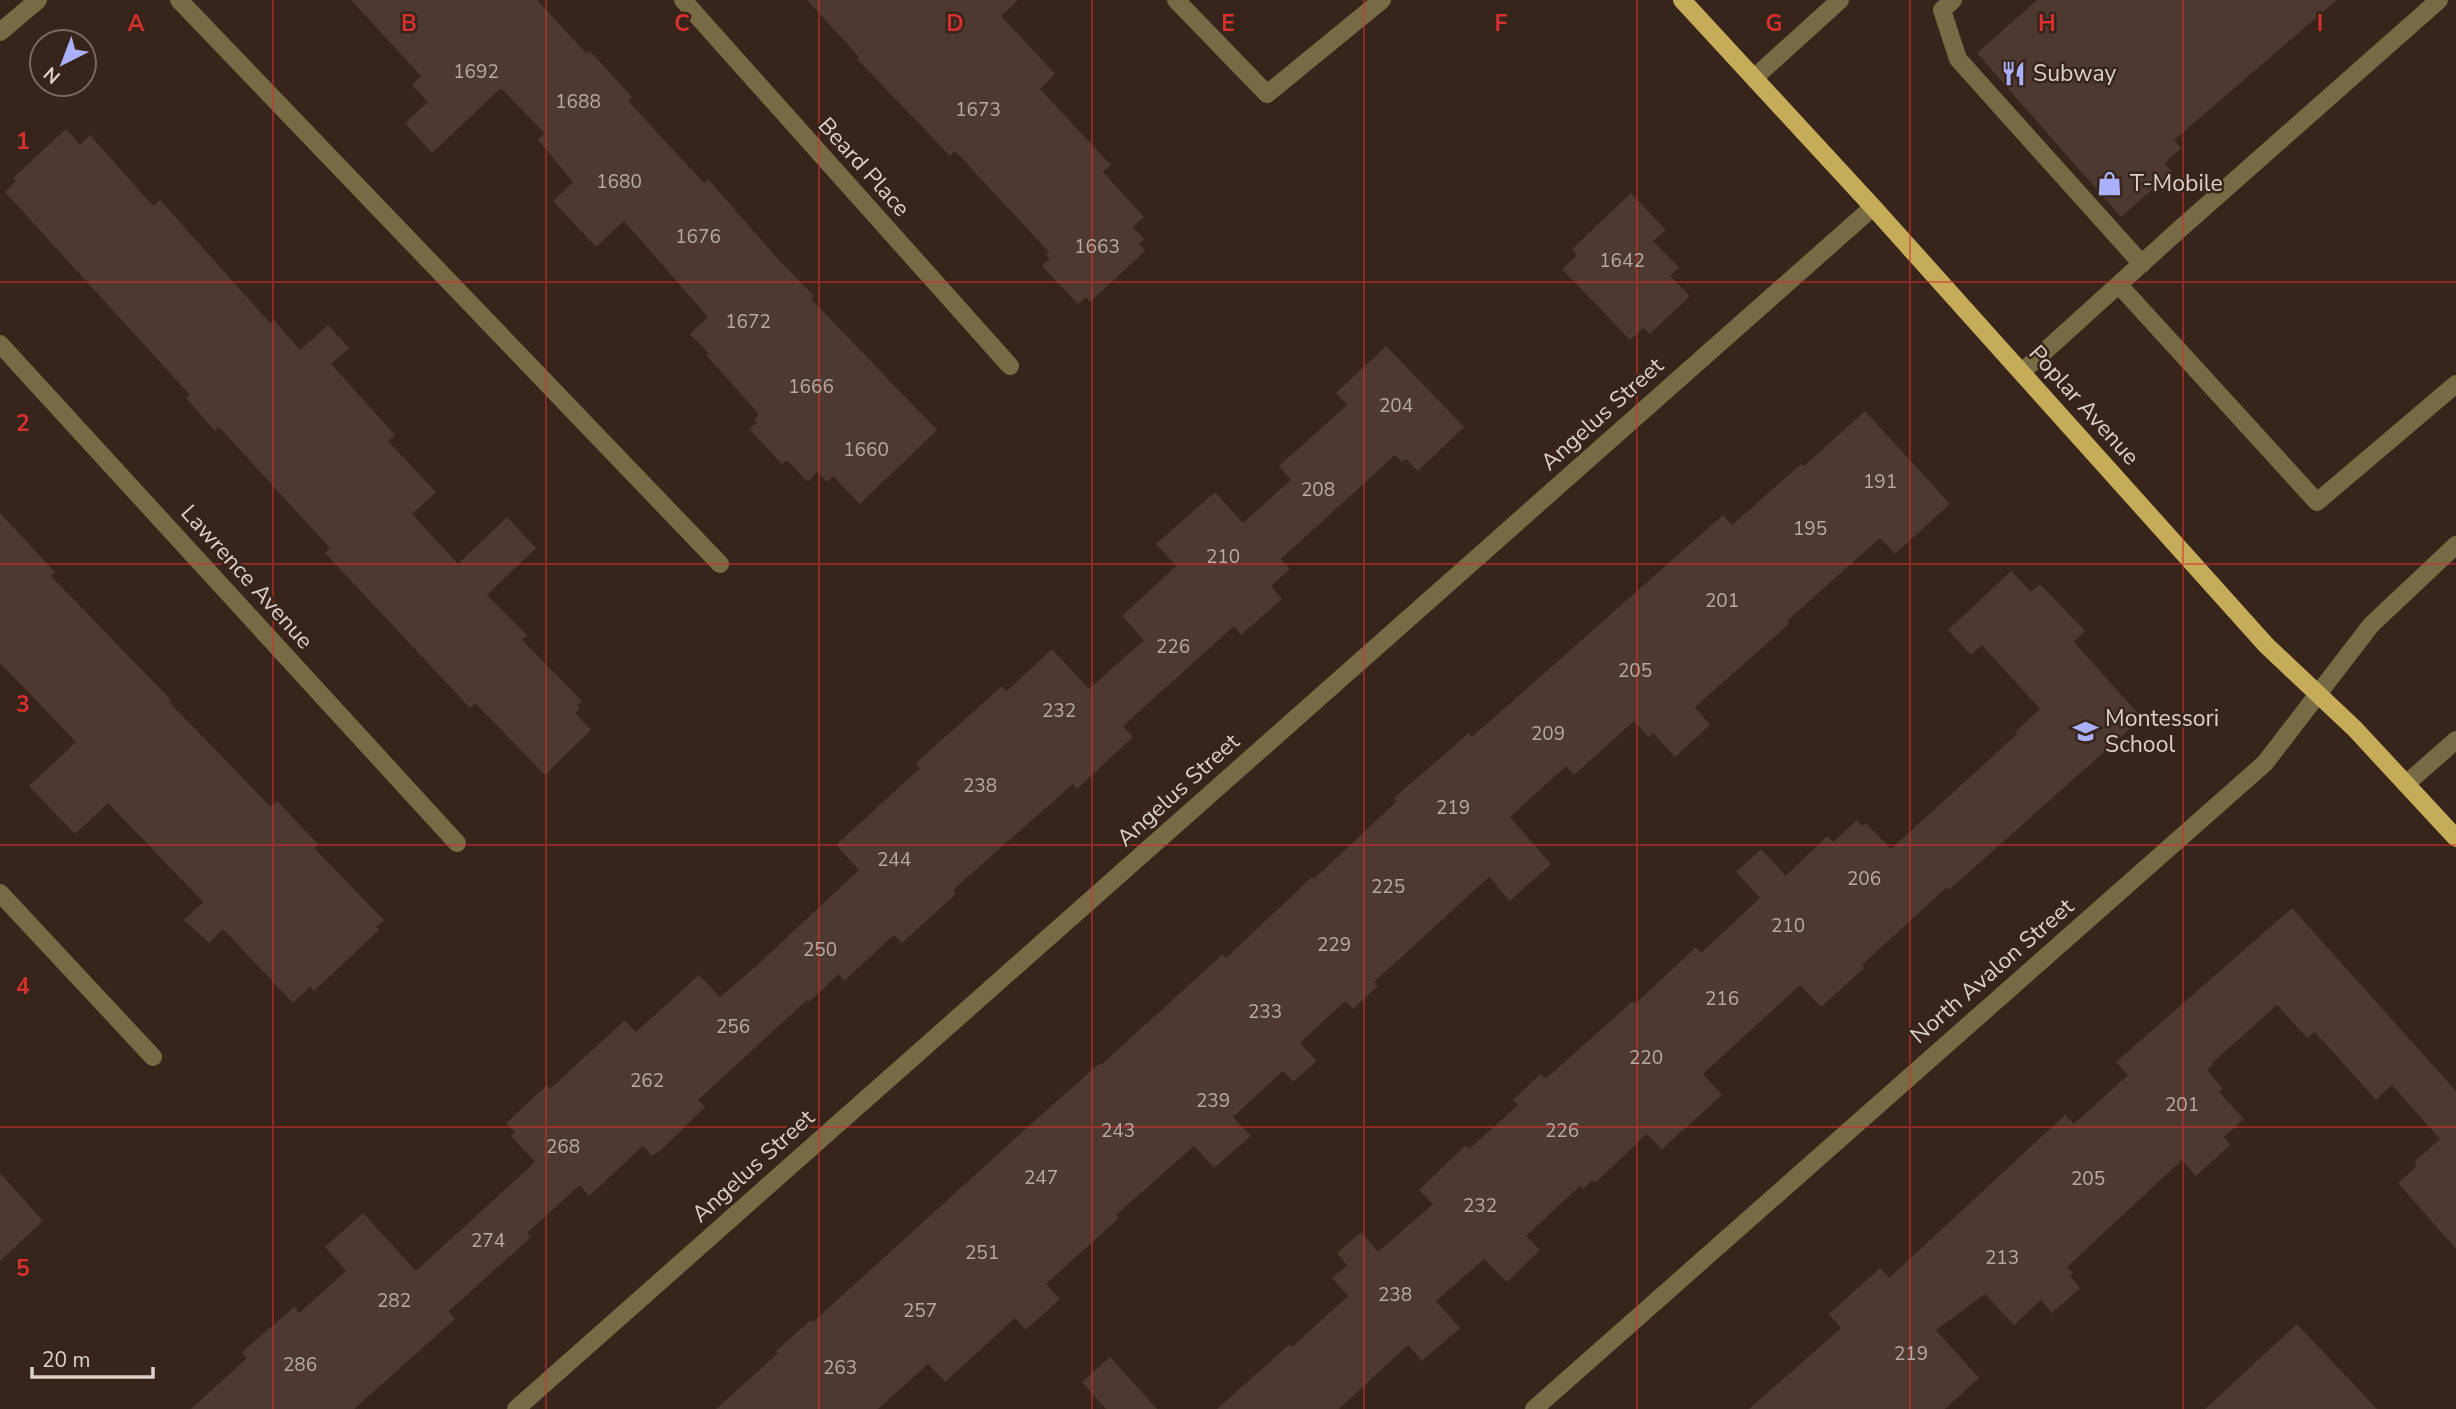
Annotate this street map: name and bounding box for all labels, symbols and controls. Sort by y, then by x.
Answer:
text: A [127,8,145,39]
text: B [401,8,417,39]
text: C [674,8,690,39]
text: D [946,8,964,39]
text: E [1221,8,1235,39]
text: F [1495,8,1508,39]
text: G [1766,8,1782,39]
text: H [2038,8,2056,39]
text: I [2317,8,2323,39]
north arrow [28,28,98,98]
place label: Subway [2033,58,2116,89]
house number: 1692 [453,59,499,85]
restaurant icon: Subway [1999,59,2027,87]
text: N [38,60,66,89]
house number: 1688 [555,89,601,115]
house number: 1673 [955,97,1001,123]
street label: Beard Place [811,111,917,223]
text: 1 [16,126,30,157]
place label: T-Mobile [2130,168,2223,199]
house number: 1680 [596,169,642,195]
shop icon: T-Mobile [2096,169,2124,197]
house number: 1676 [675,224,721,250]
house number: 1663 [1074,234,1120,260]
house number: 1642 [1599,248,1645,274]
house number: 1672 [725,309,771,335]
street label: Poplar Avenue [2022,338,2146,472]
street label: Angelus Street [1534,350,1671,477]
house number: 1666 [788,374,834,400]
house number: 204 [1379,393,1413,419]
text: 2 [16,408,30,439]
house number: 1660 [843,437,889,463]
house number: 191 [1863,469,1897,495]
house number: 208 [1301,477,1335,503]
street label: Lawrence Avenue [174,498,320,656]
house number: 195 [1793,516,1827,542]
house number: 210 [1206,544,1240,570]
house number: 201 [1705,588,1739,614]
house number: 226 [1156,634,1190,660]
house number: 205 [1618,658,1652,684]
text: 3 [16,689,30,720]
house number: 232 [1042,698,1076,724]
place label: Montessori School [2105,703,2219,760]
school or university icon: Montessori School [2071,717,2099,745]
house number: 209 [1531,721,1565,747]
street label: Angelus Street [1110,726,1247,853]
house number: 238 [963,773,997,799]
house number: 219 [1436,795,1470,821]
house number: 244 [877,847,911,873]
house number: 206 [1847,866,1881,892]
house number: 225 [1371,874,1405,900]
street label: North Avalon Street [1904,891,2081,1051]
house number: 210 [1771,913,1805,939]
house number: 229 [1317,932,1351,958]
house number: 250 [803,937,837,963]
text: 4 [16,971,30,1002]
house number: 216 [1705,986,1739,1012]
house number: 233 [1248,999,1282,1025]
house number: 256 [716,1014,750,1040]
house number: 220 [1629,1045,1663,1071]
house number: 262 [630,1068,664,1094]
house number: 239 [1196,1088,1230,1114]
house number: 201 [2165,1092,2199,1118]
street label: Angelus Street [685,1102,822,1229]
house number: 243 [1101,1118,1135,1144]
house number: 226 [1545,1118,1579,1144]
house number: 268 [546,1134,580,1160]
house number: 247 [1024,1165,1058,1191]
house number: 205 [2071,1166,2105,1192]
house number: 232 [1463,1193,1497,1219]
house number: 274 [471,1228,505,1254]
house number: 251 [965,1240,999,1266]
house number: 213 [1985,1245,2019,1271]
text: 5 [16,1253,30,1284]
house number: 238 [1378,1282,1412,1308]
house number: 282 [377,1288,411,1314]
house number: 257 [903,1298,937,1324]
scale bar [32,1336,152,1380]
house number: 219 [1894,1341,1928,1367]
text: 20 m [42,1346,91,1374]
house number: 286 [283,1352,317,1378]
house number: 263 [823,1355,857,1381]

